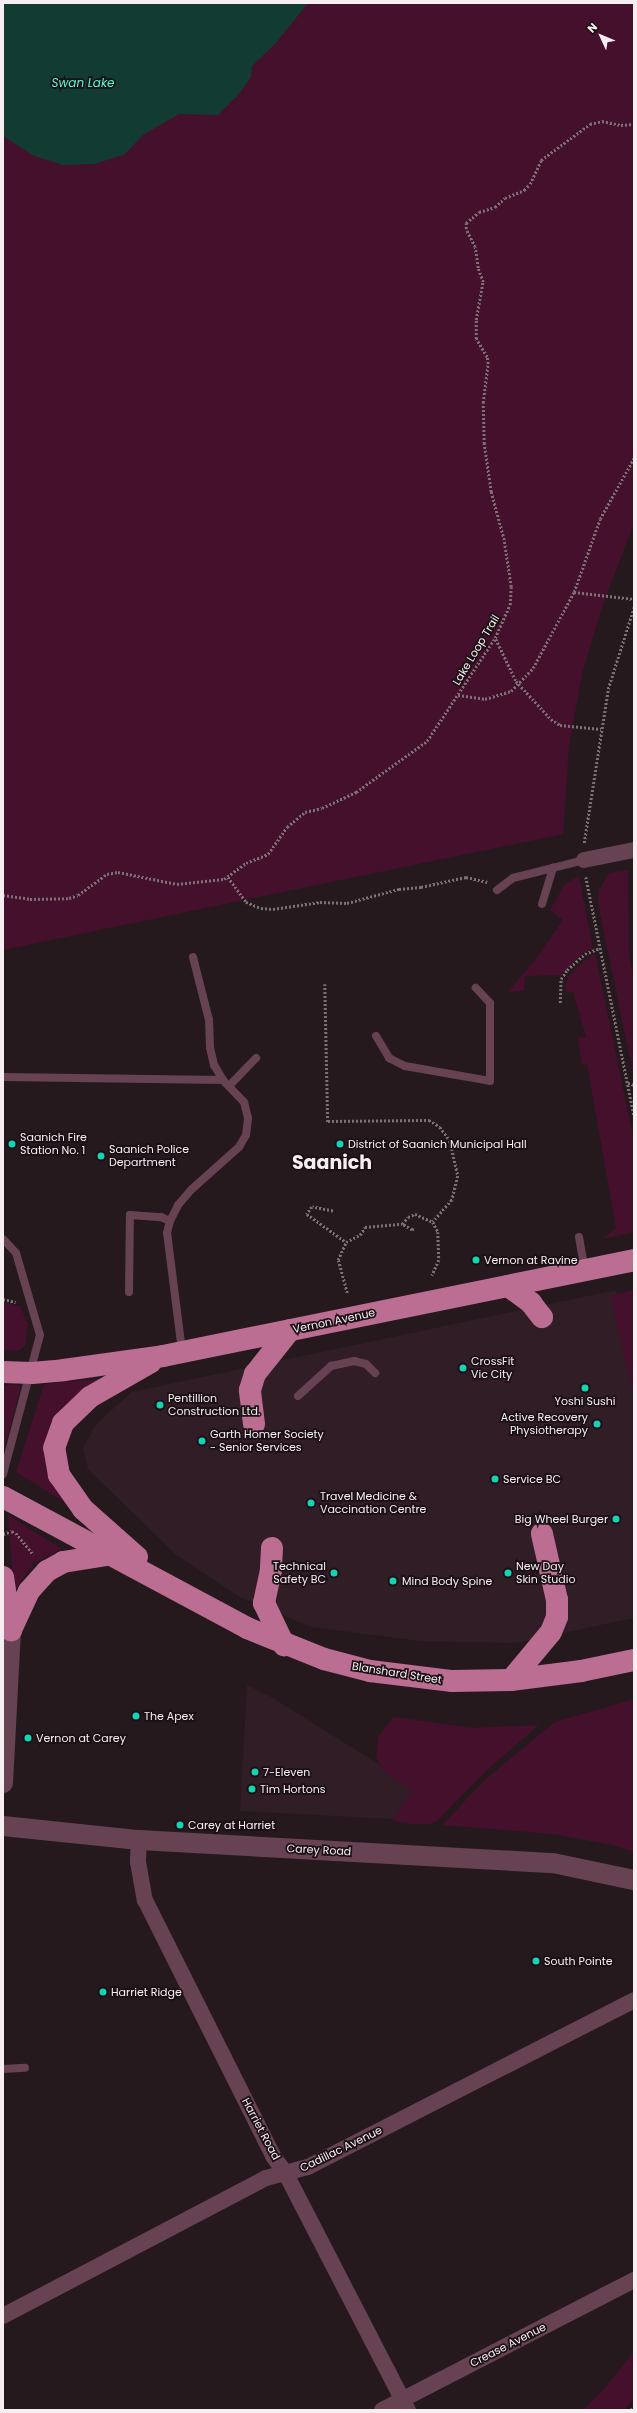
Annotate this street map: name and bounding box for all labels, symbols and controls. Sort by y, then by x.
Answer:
north arrow [581,16,621,56]
text: N [584,19,601,36]
water label: Swan Lake [51,76,115,90]
street label: Lake Loop Trail [450,612,502,688]
place label: Saanich Fire Station No. 1 [20,1131,87,1157]
place label: District of Saanich Municipal Hall [348,1137,527,1151]
marker: Saanich Fire Station No. 1 [7,1139,17,1149]
marker: District of Saanich Municipal Hall [335,1139,345,1149]
place label: Saanich Police Department [109,1143,189,1169]
marker: Saanich Police Department [96,1151,106,1161]
district label: Saanich [292,1152,372,1174]
place label: Vernon at Ravine [484,1253,578,1267]
marker: Vernon at Ravine [471,1255,481,1265]
street label: Vernon Avenue [292,1306,376,1336]
place label: CrossFit Vic City [471,1355,514,1381]
marker: CrossFit Vic City [458,1363,468,1373]
marker: Yoshi Sushi [580,1383,590,1393]
place label: Pentillion Construction Ltd. [168,1392,260,1418]
place label: Yoshi Sushi [555,1394,615,1408]
marker: Pentillion Construction Ltd. [155,1400,165,1410]
place label: Active Recovery Physiotherapy [501,1411,588,1437]
marker: Active Recovery Physiotherapy [591,1418,603,1430]
place label: Garth Homer Society - Senior Services [210,1428,324,1454]
marker: Garth Homer Society - Senior Services [197,1436,207,1446]
place label: Service BC [503,1472,561,1486]
marker: Service BC [490,1474,500,1484]
place label: Travel Medicine & Vaccination Centre [320,1490,426,1516]
marker: Travel Medicine & Vaccination Centre [305,1497,317,1509]
place label: Big Wheel Burger [515,1512,608,1526]
marker: Big Wheel Burger [611,1514,621,1524]
place label: Technical Safety BC [273,1560,326,1586]
place label: New Day Skin Studio [516,1560,575,1586]
marker: Technical Safety BC [329,1568,339,1578]
marker: New Day Skin Studio [503,1568,513,1578]
place label: Mind Body Spine [402,1574,492,1588]
marker: Mind Body Spine [387,1575,399,1587]
street label: Blanshard Street [351,1659,443,1687]
place label: The Apex [144,1709,194,1723]
marker: The Apex [131,1711,141,1721]
place label: Vernon at Carey [36,1731,126,1745]
marker: Vernon at Carey [23,1733,33,1743]
place label: 7-Eleven [263,1765,310,1779]
marker: 7-Eleven [250,1767,260,1777]
place label: Tim Hortons [260,1782,326,1796]
marker: Tim Hortons [247,1784,257,1794]
place label: Carey at Harriet [188,1818,275,1832]
marker: Carey at Harriet [175,1820,185,1830]
street label: Carey Road [286,1842,352,1858]
place label: South Pointe [544,1954,612,1968]
marker: South Pointe [531,1956,541,1966]
place label: Harriet Ridge [111,1985,182,1999]
marker: Harriet Ridge [98,1987,108,1997]
street label: Harriet Road [239,2096,283,2162]
street label: Cadillac Avenue [298,2123,384,2175]
street label: Crease Avenue [468,2320,548,2370]

